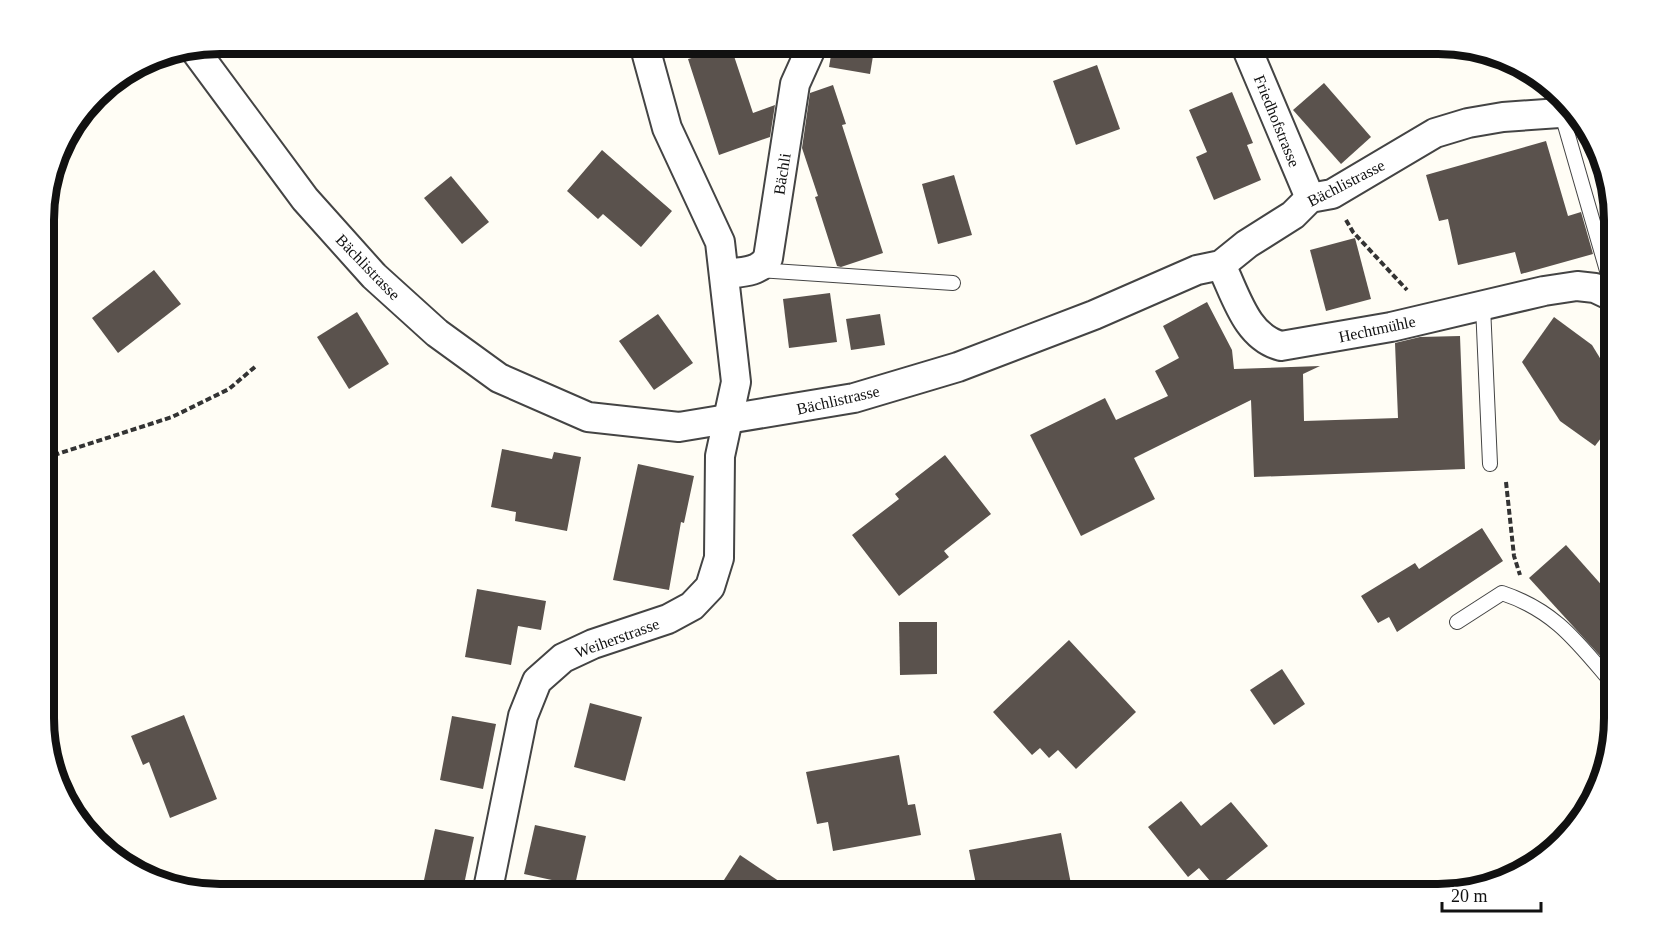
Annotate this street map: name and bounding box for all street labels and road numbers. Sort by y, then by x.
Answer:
street label: Friedhofstrasse [1251,72,1303,170]
street label: Bächli [770,151,794,196]
street label: Bächlistrasse [1305,156,1387,210]
street label: Bächlistrasse [333,231,403,303]
street label: Hechtmühle [1337,313,1417,345]
street label: Bächlistrasse [795,382,881,418]
street label: Weiherstrasse [573,615,661,661]

